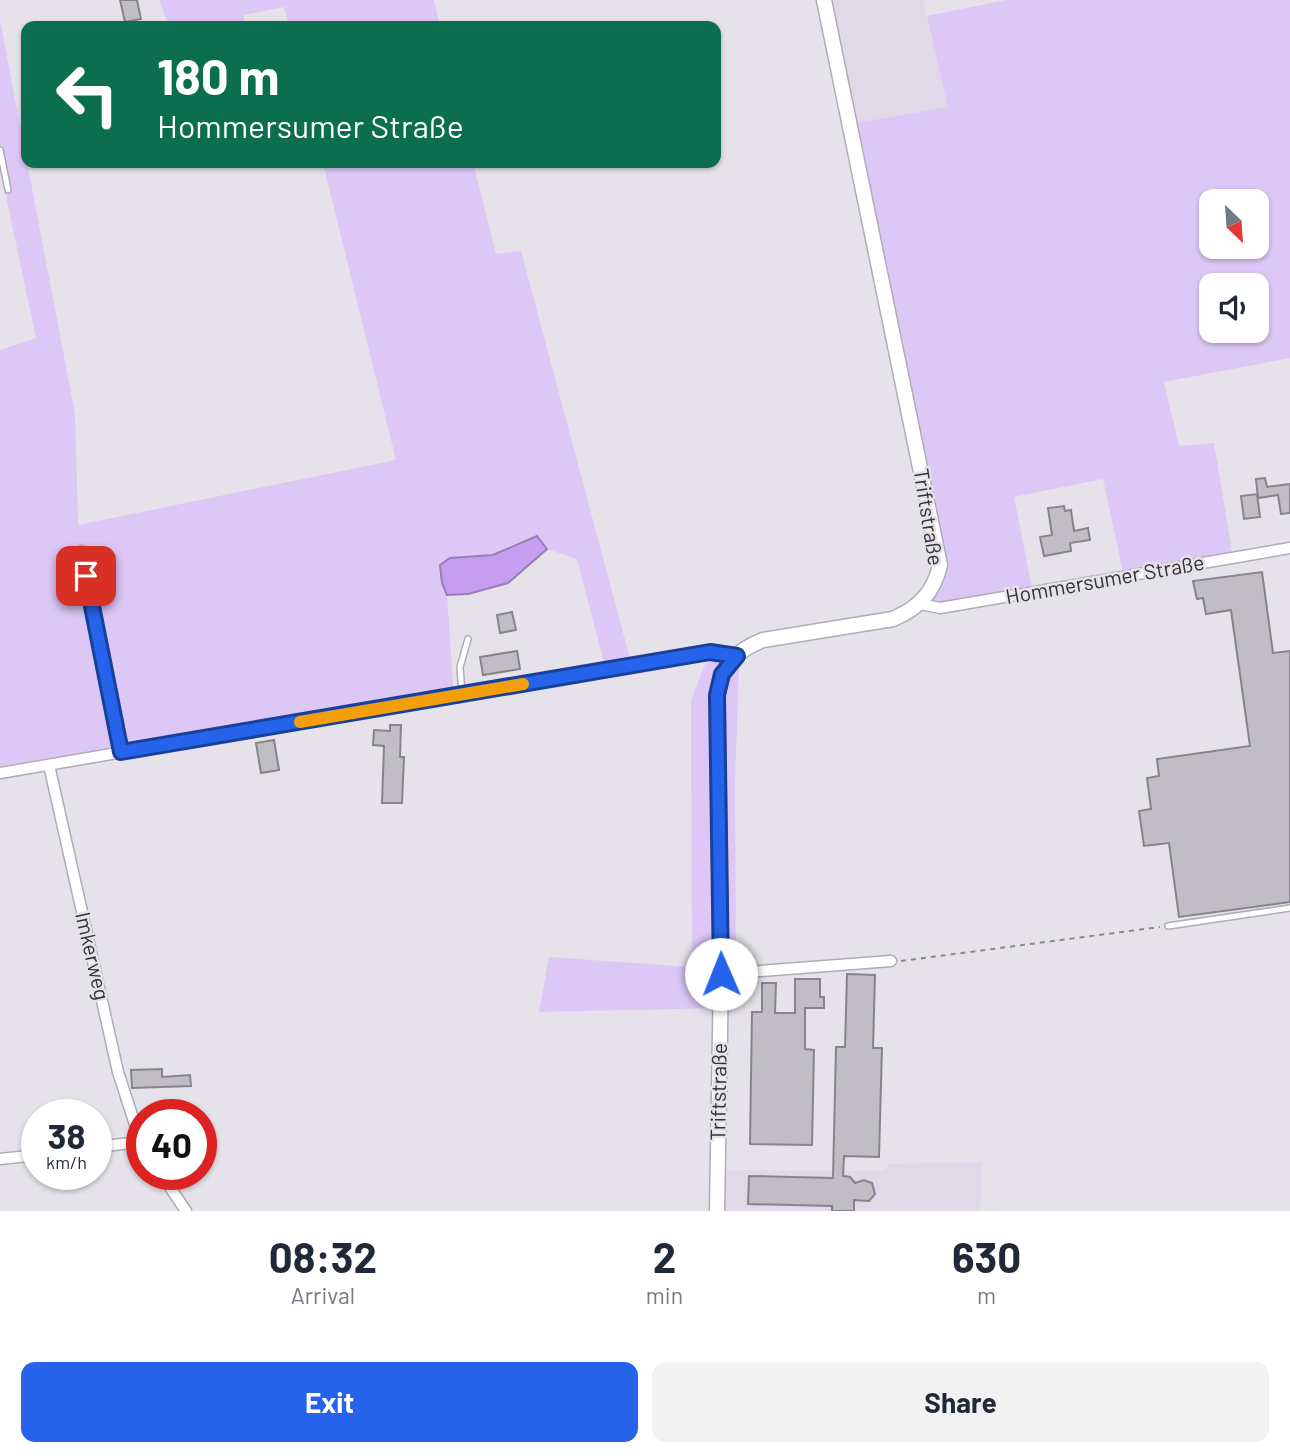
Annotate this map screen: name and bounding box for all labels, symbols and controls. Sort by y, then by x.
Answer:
text: 180 m [157,46,280,105]
icon: left [42,49,133,140]
text: Hommersumer Straße [157,106,464,144]
north arrow [1199,189,1269,259]
map controls [1199,189,1269,343]
button: sound [1199,273,1269,343]
street label: Triftstraße [909,466,949,567]
pin [56,546,116,606]
street label: Hommersumer Straße [1003,549,1206,608]
icon: arrive [67,557,105,595]
street label: Imkerweg [71,909,116,1002]
position arrow [684,937,758,1011]
street label: Triftstraße [704,1043,731,1141]
speed limit sign: 40 [126,1099,217,1190]
text: 38 [48,1114,85,1156]
text: km/h [46,1151,87,1173]
text: 08:32 [269,1231,377,1281]
text: 2 [653,1231,676,1281]
text: 630 [952,1231,1021,1281]
text: Arrival [291,1281,355,1309]
text: min [646,1281,683,1309]
text: m [977,1281,996,1309]
button: Exit [21,1362,638,1442]
button: Share [652,1362,1269,1442]

